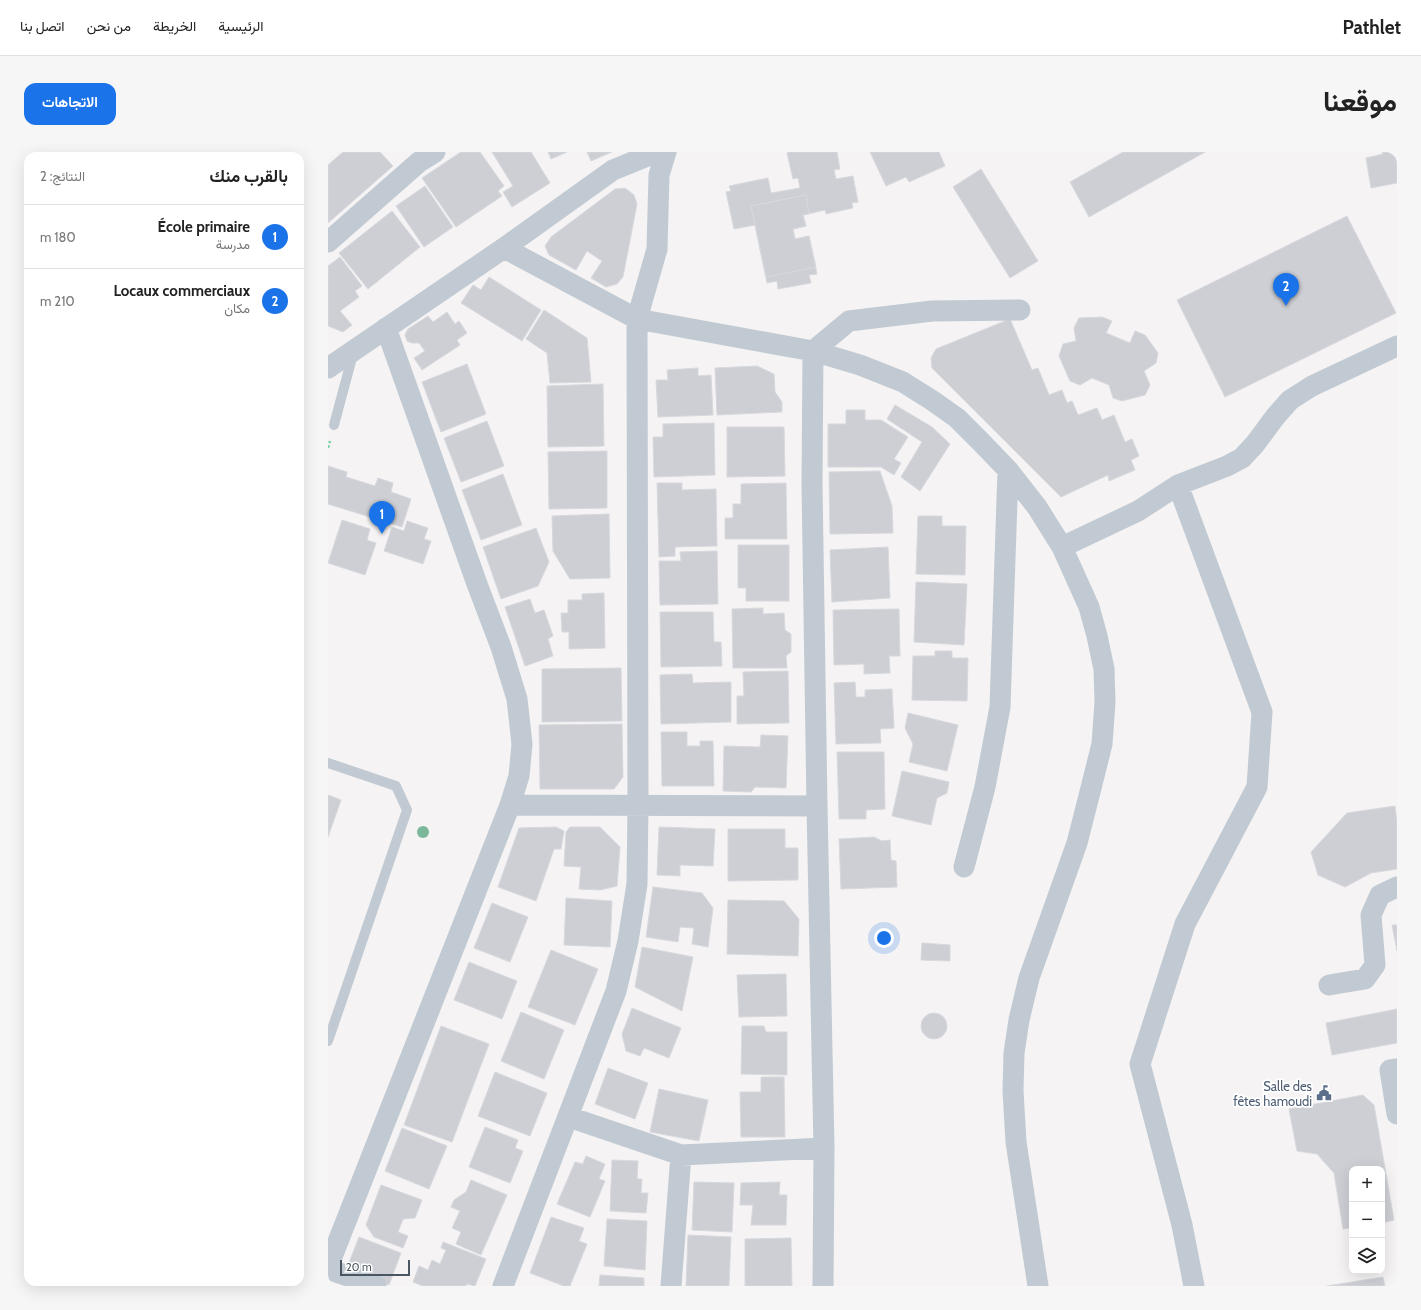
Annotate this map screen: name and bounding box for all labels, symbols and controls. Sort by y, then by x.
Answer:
text: Pathlet [1342,16,1401,39]
text: اتصل بنا [20,17,65,35]
text: من نحن [87,17,131,35]
text: الخريطة [153,17,196,35]
text: الرئيسية [218,17,264,35]
button: الاتجاهات [24,83,116,125]
text: موقعنا [1323,84,1397,118]
text: بالقرب منك [210,166,288,186]
text: النتائج: 2 [40,168,85,184]
text: École primaire [158,218,250,236]
text: 180 m [40,229,76,245]
text: 1 [273,229,277,245]
text: مدرسة [216,236,250,252]
pin: 2 [1273,273,1299,306]
text: Locaux commerciaux [113,282,250,300]
text: 210 m [40,293,74,309]
text: 2 [272,293,278,309]
text: مكان [224,300,250,316]
pin: 1 [369,501,395,534]
your location [874,928,894,948]
place label: Salle des fêtes hamoudi [1233,1078,1313,1109]
public building icon: Salle des fêtes hamoudi [1315,1084,1333,1102]
map controls [1349,1166,1385,1274]
button: + [1349,1166,1385,1202]
button: − [1349,1202,1385,1238]
button: layers [1349,1238,1385,1274]
scale bar [340,1258,410,1277]
text: 20 m [346,1260,372,1274]

